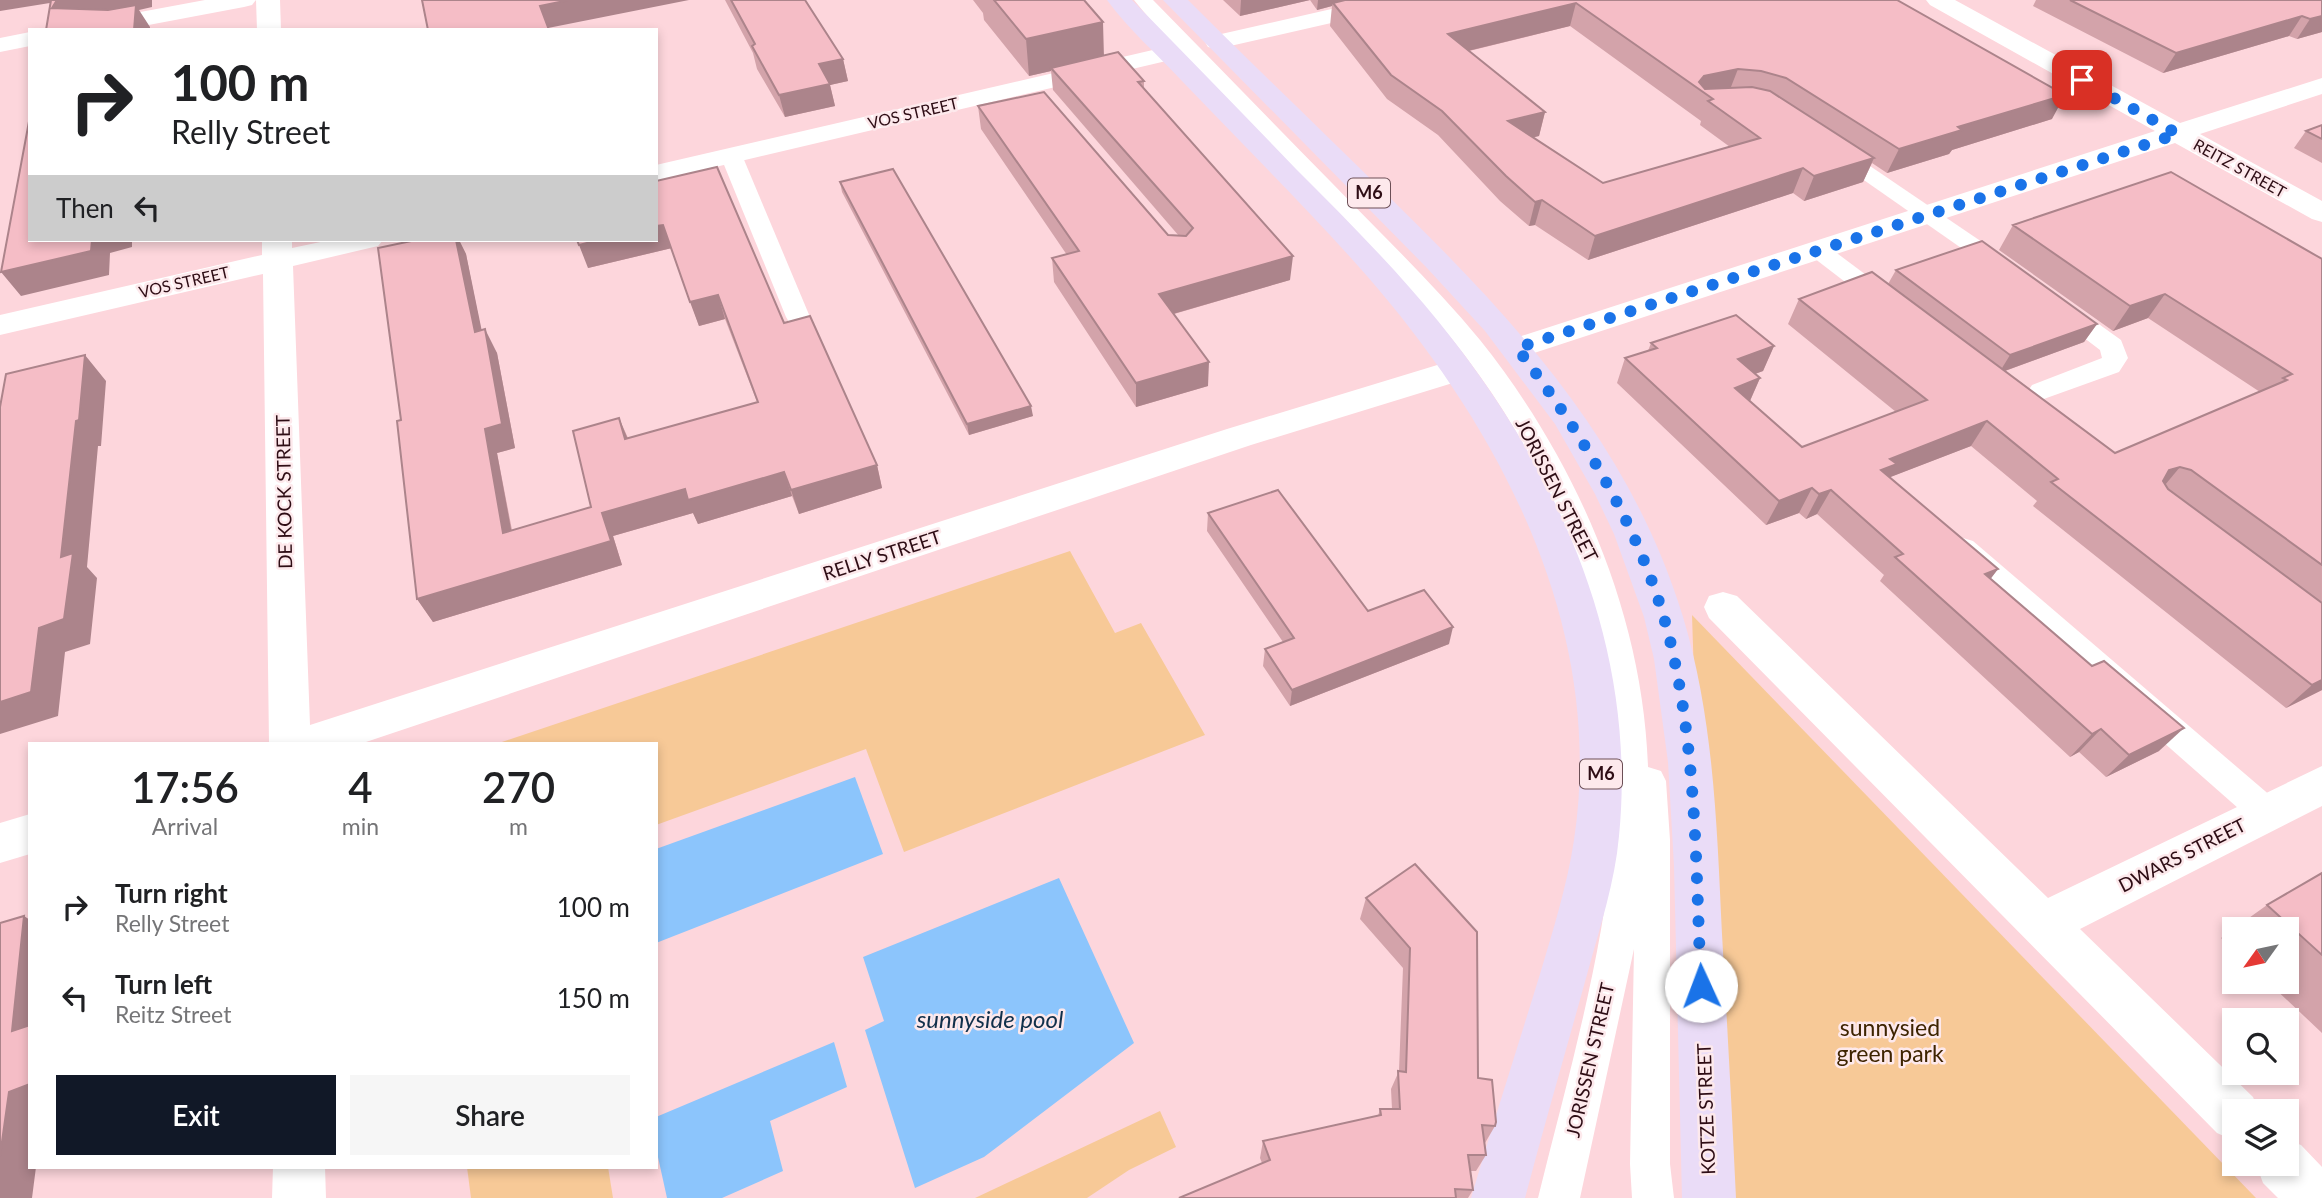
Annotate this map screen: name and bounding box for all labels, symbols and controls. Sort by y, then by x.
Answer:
pin [2052,50,2112,110]
text: 100 m [171,53,309,111]
icon: right [56,56,147,147]
icon: arrive [2063,61,2101,99]
street label: VOS STREET [866,93,960,132]
text: Relly Street [171,112,330,151]
street label: REITZ STREET [2191,134,2290,201]
road number: M6 [1348,178,1390,208]
icon: left [128,189,166,227]
text: Then [56,192,114,224]
street label: VOS STREET [137,262,231,301]
street label: JORISSEN STREET [1511,414,1604,565]
street label: DE KOCK STREET [271,415,296,569]
street label: RELLY STREET [820,525,944,584]
road number: M6 [1580,760,1622,788]
text: 17:56 [131,762,239,812]
text: 4 [348,762,373,812]
text: 270 [482,762,555,812]
text: Arrival [152,812,218,840]
text: min [342,812,379,840]
text: m [509,812,528,840]
street label: DWARS STREET [2114,813,2249,897]
text: Turn right [115,877,228,909]
icon: right [56,888,94,926]
text: 100 m [557,891,630,923]
text: Relly Street [115,909,229,937]
north arrow [2222,917,2300,994]
map controls [2222,917,2299,1176]
position arrow [1664,949,1738,1023]
text: Turn left [115,968,212,1000]
icon: left [56,979,94,1017]
street label: JORISSEN STREET [1561,980,1618,1139]
text: 150 m [557,982,630,1014]
text: Reitz Street [115,1000,231,1028]
water label: sunnyside pool [916,1004,1064,1033]
button: search [2222,1008,2299,1085]
park label: sunnysied green park [1836,1013,1944,1067]
street label: KOTZE STREET [1692,1043,1719,1175]
button: Exit [56,1075,336,1155]
button: Share [350,1075,630,1155]
button: layers [2222,1099,2299,1176]

